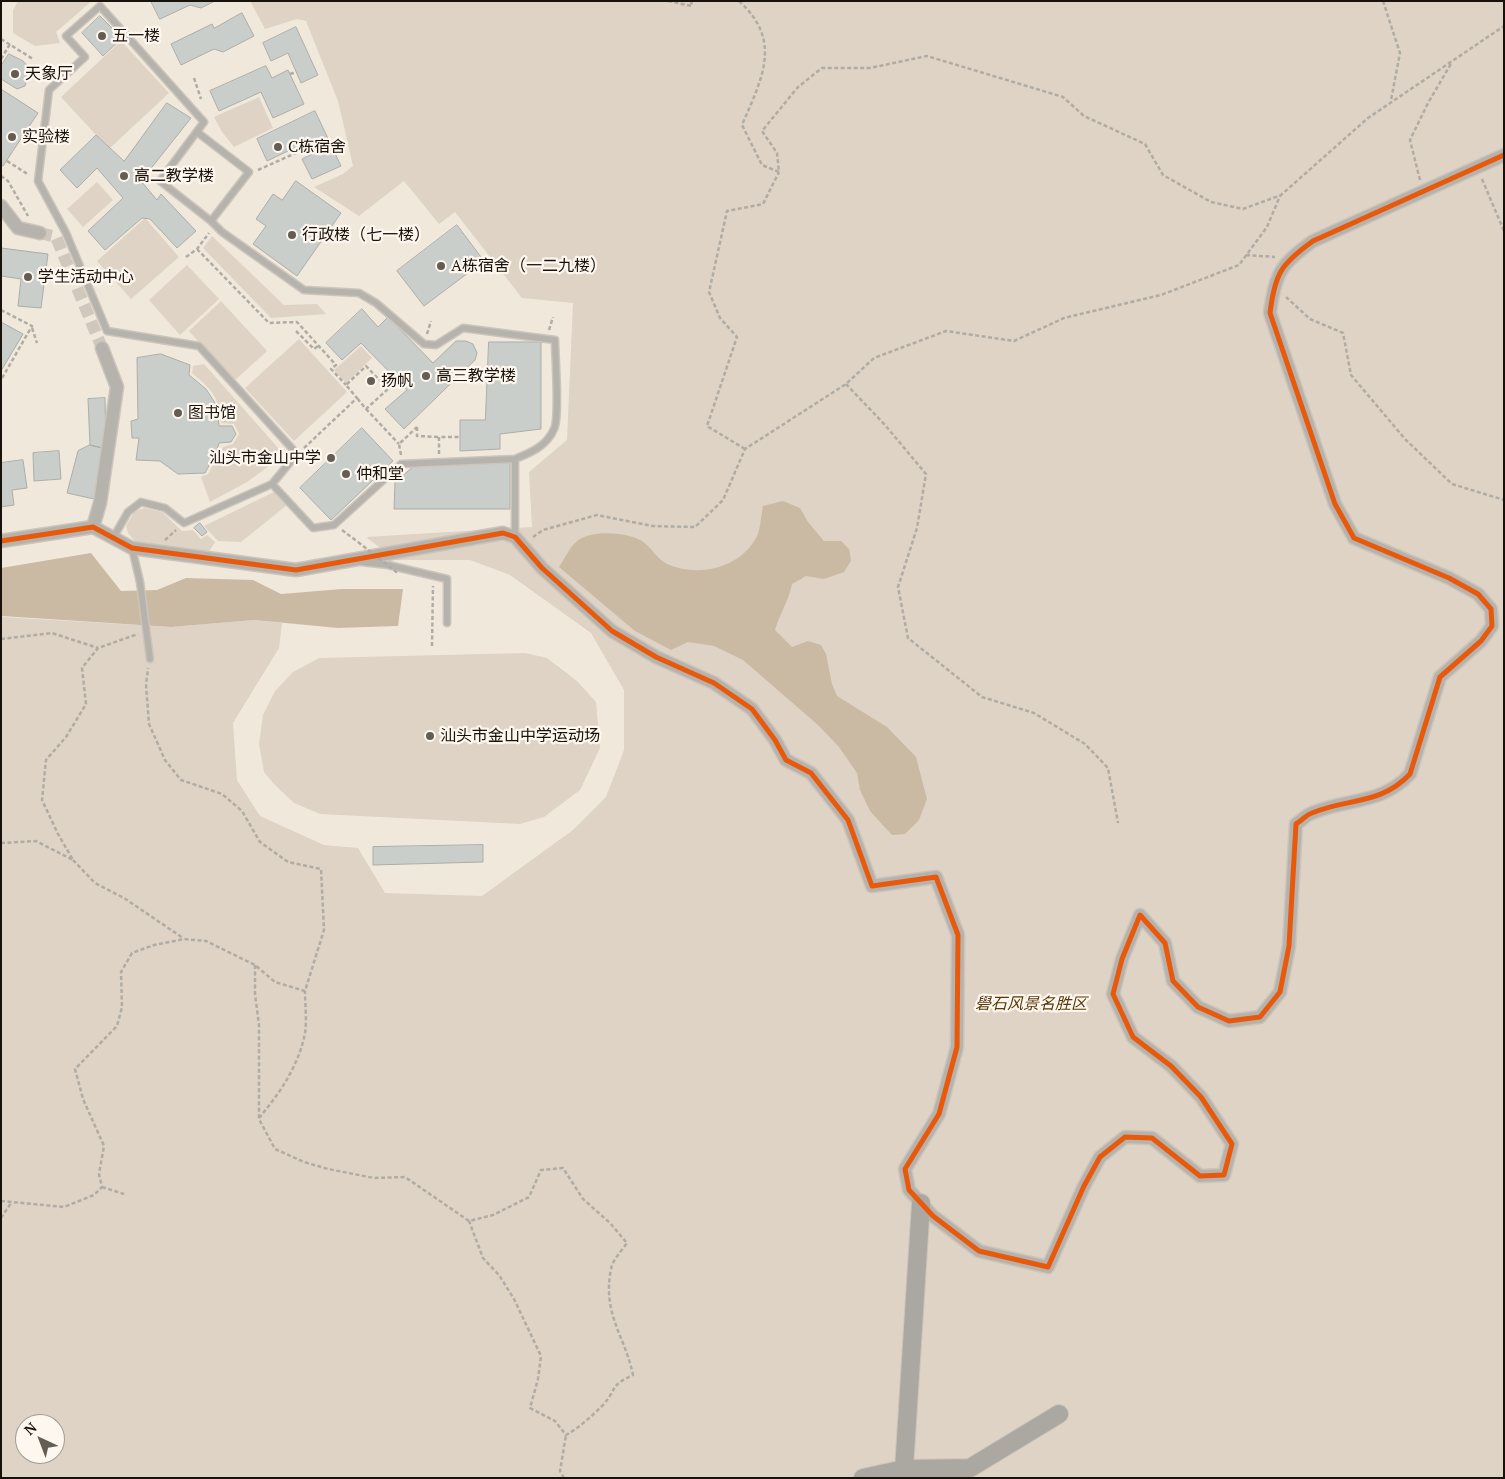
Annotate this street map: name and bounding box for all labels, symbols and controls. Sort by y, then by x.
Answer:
place label: 五一楼 [112,26,160,46]
marker: 五一楼 [96,30,108,42]
place label: 天象厅 [25,64,73,84]
marker: 天象厅 [9,68,21,80]
place label: 实验楼 [22,127,70,147]
marker: 实验楼 [6,131,18,143]
place label: C栋宿舍 [288,137,346,157]
marker: C栋宿舍 [272,141,284,153]
place label: 高二教学楼 [134,166,214,186]
marker: 高二教学楼 [118,170,130,182]
place label: 行政楼（七一楼） [302,225,430,245]
marker: 行政楼（七一楼） [286,229,298,241]
place label: A栋宿舍（一二九楼） [451,256,606,276]
marker: A栋宿舍（一二九楼） [435,260,447,272]
place label: 学生活动中心 [38,267,134,287]
marker: 学生活动中心 [22,271,34,283]
place label: 高三教学楼 [436,366,516,386]
marker: 高三教学楼 [420,370,432,382]
place label: 扬帆 [381,371,413,391]
marker: 扬帆 [365,375,377,387]
place label: 图书馆 [188,403,236,423]
marker: 图书馆 [172,407,184,419]
place label: 汕头市金山中学 [209,448,321,468]
marker: 汕头市金山中学 [325,452,337,464]
place label: 仲和堂 [356,464,404,484]
marker: 仲和堂 [340,468,352,480]
place label: 汕头市金山中学运动场 [440,726,600,746]
marker: 汕头市金山中学运动场 [424,730,436,742]
park label: 礐石风景名胜区 [975,994,1087,1014]
north arrow [15,1414,65,1464]
text: N [20,1418,40,1439]

